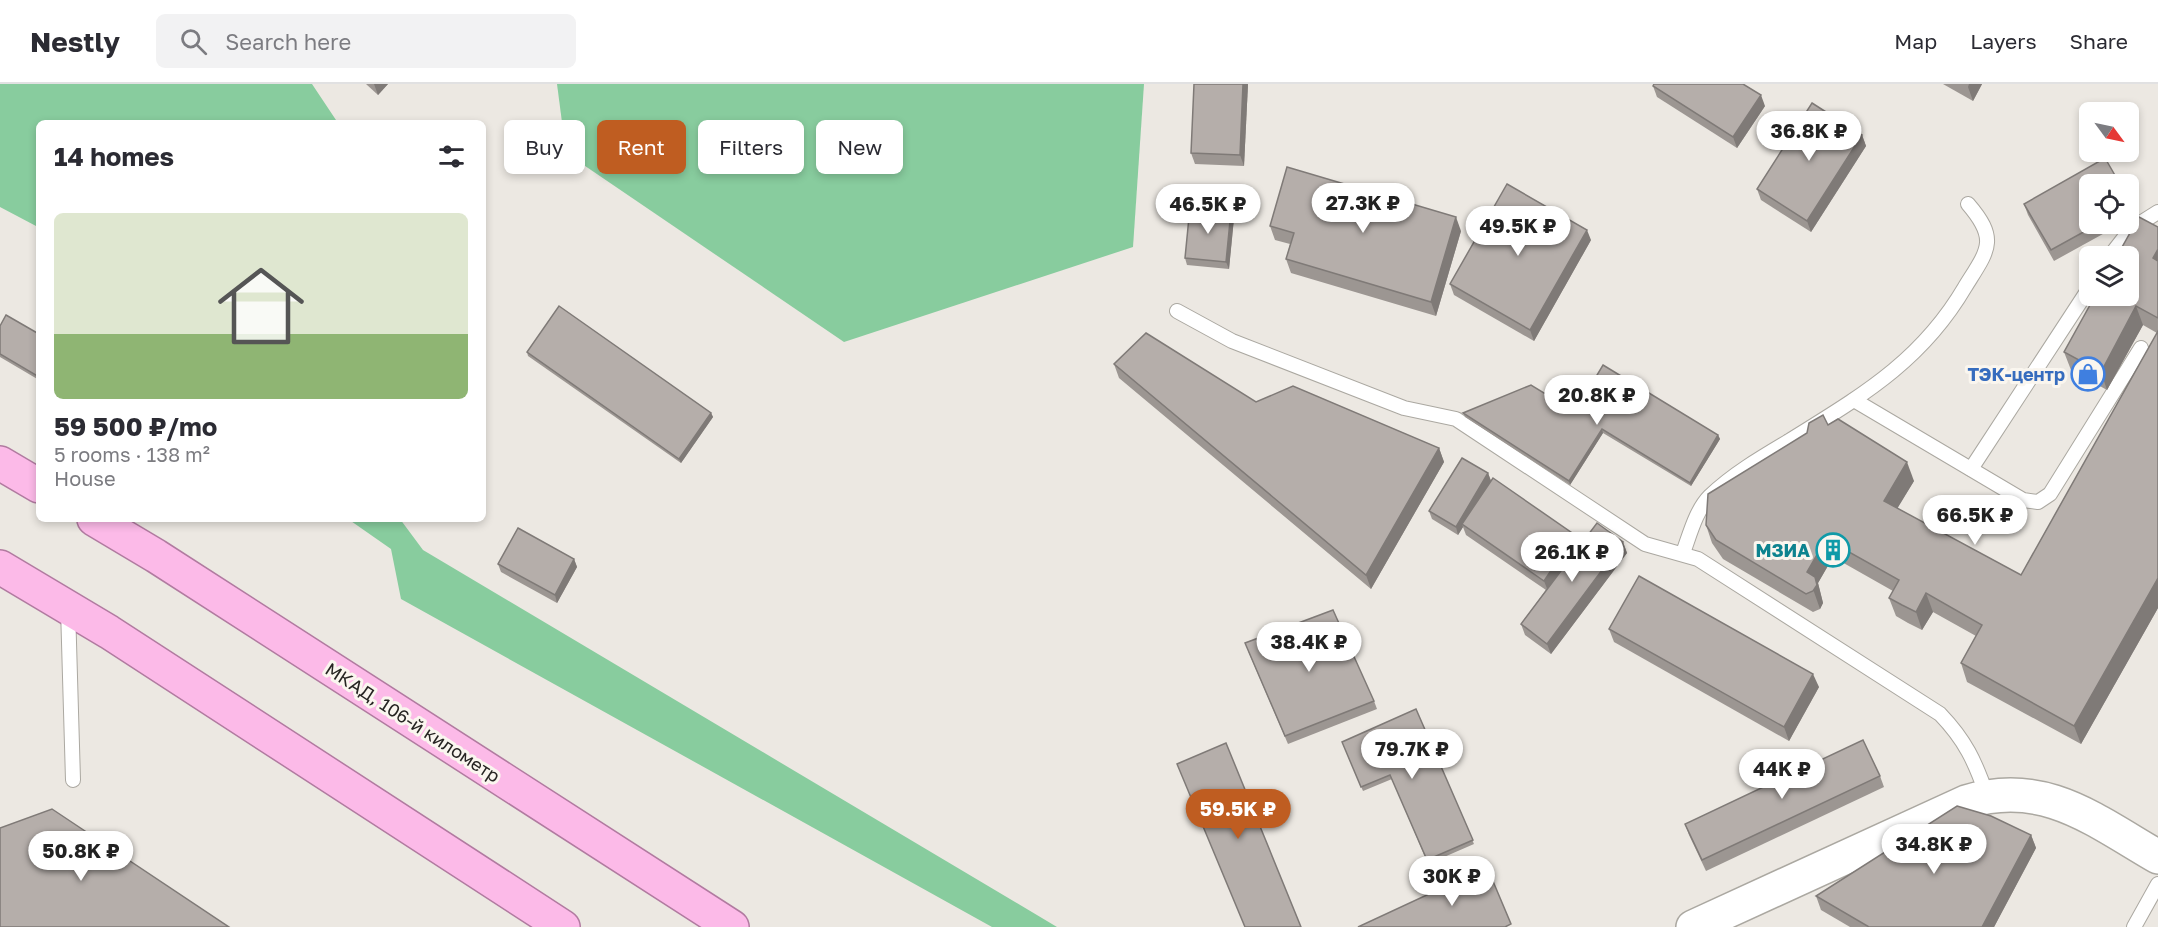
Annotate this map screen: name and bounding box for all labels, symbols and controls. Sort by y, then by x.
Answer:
search box [156,14,576,68]
text: Nestly [30,25,120,58]
icon: search [177,25,210,58]
text: Search here [225,28,351,55]
text: Map [1894,28,1937,54]
text: Layers [1970,28,2037,54]
text: Share [2070,28,2128,54]
north arrow [2079,102,2139,162]
map controls [2079,102,2139,306]
pin: 36.8K ₽ [1754,111,1864,162]
text: 36.8K ₽ [1770,118,1848,142]
chip: Buy [504,120,585,174]
chip: Rent [597,120,686,174]
chip: Filters [698,120,804,174]
chip: New [816,120,903,174]
icon: filters [435,140,468,173]
text: 14 homes [54,141,174,172]
button: locate [2079,174,2139,234]
pin: 27.3K ₽ [1308,183,1418,234]
pin: 46.5K ₽ [1153,184,1263,235]
text: 27.3K ₽ [1326,190,1400,214]
text: 46.5K ₽ [1170,191,1246,215]
pin: 49.5K ₽ [1463,206,1573,257]
text: 49.5K ₽ [1480,213,1556,237]
button: layers [2079,246,2139,306]
icon: home [207,252,315,360]
shop icon: ТЭК-центр [2070,356,2106,392]
place label: ТЭК-центр [1967,363,2065,385]
pin: 20.8K ₽ [1542,375,1652,426]
text: 20.8K ₽ [1558,382,1636,406]
text: 59 500 ₽/mo [54,411,217,442]
text: 5 rooms · 138 m² [54,442,210,466]
text: House [54,466,116,490]
pin: 66.5K ₽ [1920,495,2030,546]
text: 66.5K ₽ [1937,502,2014,526]
pin: 26.1K ₽ [1517,532,1627,583]
building icon: МЗИА [1815,532,1851,568]
text: 26.1K ₽ [1535,539,1609,563]
place label: МЗИА [1755,539,1810,561]
pin: 38.4K ₽ [1254,622,1364,673]
text: 38.4K ₽ [1271,629,1347,653]
street label: МКАД, 106-й километр [322,657,504,787]
pin: 79.7K ₽ [1357,729,1467,780]
text: 79.7K ₽ [1375,736,1449,760]
pin: 44K ₽ [1740,749,1824,800]
text: 44K ₽ [1753,756,1811,780]
pin: 59.5K ₽ [1183,789,1293,840]
text: 59.5K ₽ [1200,796,1276,820]
pin: 34.8K ₽ [1879,824,1989,875]
pin: 50.8K ₽ [26,831,136,882]
text: 34.8K ₽ [1896,831,1972,855]
text: 50.8K ₽ [42,838,120,862]
pin: 30K ₽ [1410,856,1494,907]
text: 30K ₽ [1423,863,1481,887]

